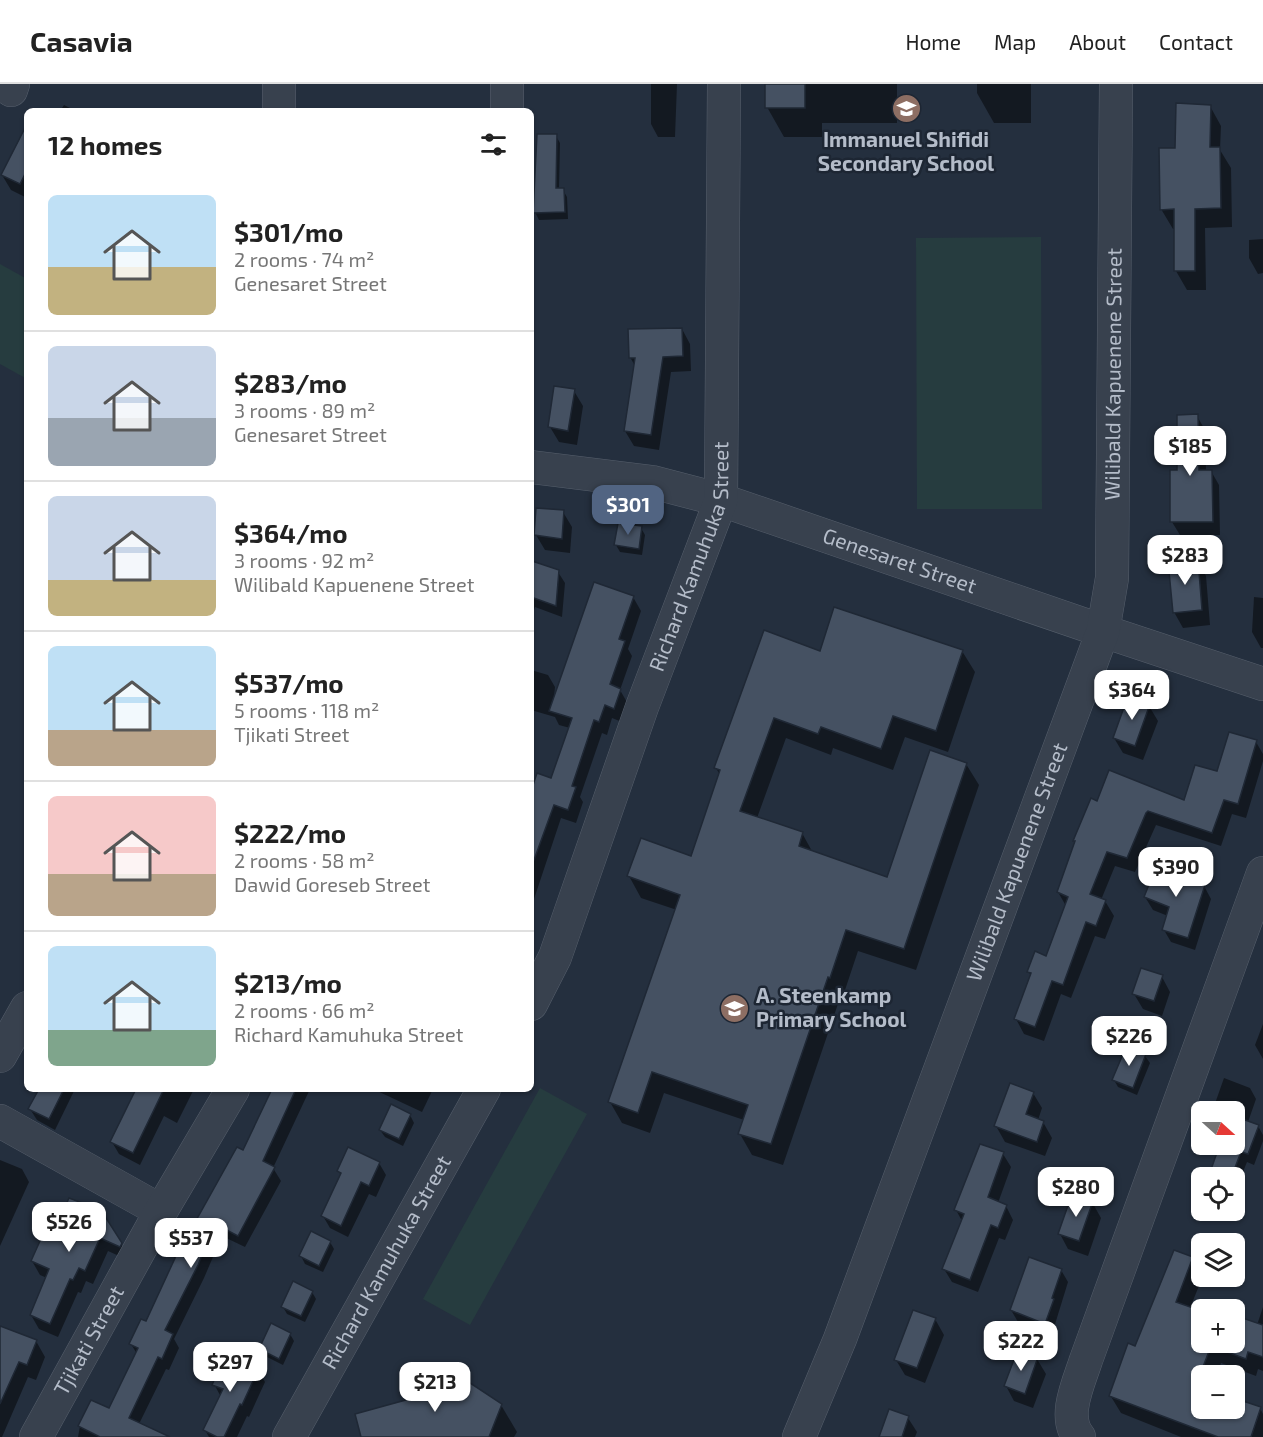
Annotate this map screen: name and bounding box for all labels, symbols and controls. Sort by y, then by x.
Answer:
text: Casavia [30,24,133,58]
text: Home [905,29,961,54]
text: Map [994,29,1036,54]
text: About [1069,29,1126,54]
text: Contact [1159,29,1233,54]
school or university icon: Immanuel Shifidi Secondary School [890,93,922,125]
place label: Immanuel Shifidi Secondary School [818,126,994,176]
icon: filters [477,128,510,161]
text: 12 homes [48,129,162,160]
text: $301/mo [234,216,343,247]
icon: home [96,219,168,291]
text: 2 rooms · 74 m² [234,247,374,271]
street label: Wilibald Kapuenene Street [1099,248,1126,501]
text: Genesaret Street [234,271,387,295]
text: $283/mo [234,367,347,398]
icon: home [96,370,168,442]
text: 3 rooms · 89 m² [234,398,375,422]
text: Genesaret Street [234,422,387,446]
pin: $185 [1154,426,1226,477]
text: $185 [1168,433,1212,457]
street label: Richard Kamuhuka Street [643,441,732,674]
pin: $301 [592,485,664,536]
text: $301 [606,492,650,516]
text: $364/mo [234,517,348,548]
icon: home [96,520,168,592]
street label: Genesaret Street [820,522,980,598]
pin: $283 [1149,535,1221,586]
text: $283 [1161,542,1209,566]
text: 3 rooms · 92 m² [234,548,374,572]
text: Wilibald Kapuenene Street [234,572,474,596]
text: $537/mo [234,667,344,698]
icon: home [96,670,168,742]
pin: $364 [1096,670,1168,721]
text: $364 [1108,677,1156,701]
text: 5 rooms · 118 m² [234,698,379,722]
text: Tjikati Street [234,722,349,746]
street label: Wilibald Kapuenene Street [960,739,1071,984]
text: $222/mo [234,817,346,848]
icon: home [96,820,168,892]
pin: $390 [1140,847,1212,898]
text: 2 rooms · 58 m² [234,848,375,872]
text: $390 [1152,854,1200,878]
text: Dawid Goreseb Street [234,872,430,896]
text: $213/mo [234,967,342,998]
icon: home [96,970,168,1042]
place label: A. Steenkamp Primary School [756,982,907,1032]
school or university icon: A. Steenkamp Primary School [719,992,751,1024]
text: 2 rooms · 66 m² [234,998,375,1022]
pin: $226 [1093,1016,1165,1067]
text: Richard Kamuhuka Street [234,1022,463,1046]
text: $226 [1106,1023,1152,1047]
north arrow [1191,1101,1245,1155]
map controls [1191,1101,1245,1419]
street label: Richard Kamuhuka Street [316,1151,455,1373]
pin: $280 [1040,1167,1112,1218]
button: locate [1191,1167,1245,1221]
text: $280 [1052,1174,1100,1198]
pin: $526 [33,1202,105,1253]
text: $526 [46,1209,92,1233]
pin: $537 [155,1218,227,1269]
text: $537 [169,1225,213,1249]
button: layers [1191,1233,1245,1287]
street label: Tjikati Street [48,1281,128,1399]
button: + [1191,1299,1245,1353]
pin: $222 [985,1321,1057,1372]
text: $222 [998,1328,1044,1352]
pin: $297 [194,1342,266,1393]
text: $297 [207,1349,253,1373]
pin: $213 [399,1362,471,1413]
button: − [1191,1365,1245,1419]
text: $213 [413,1369,457,1393]

